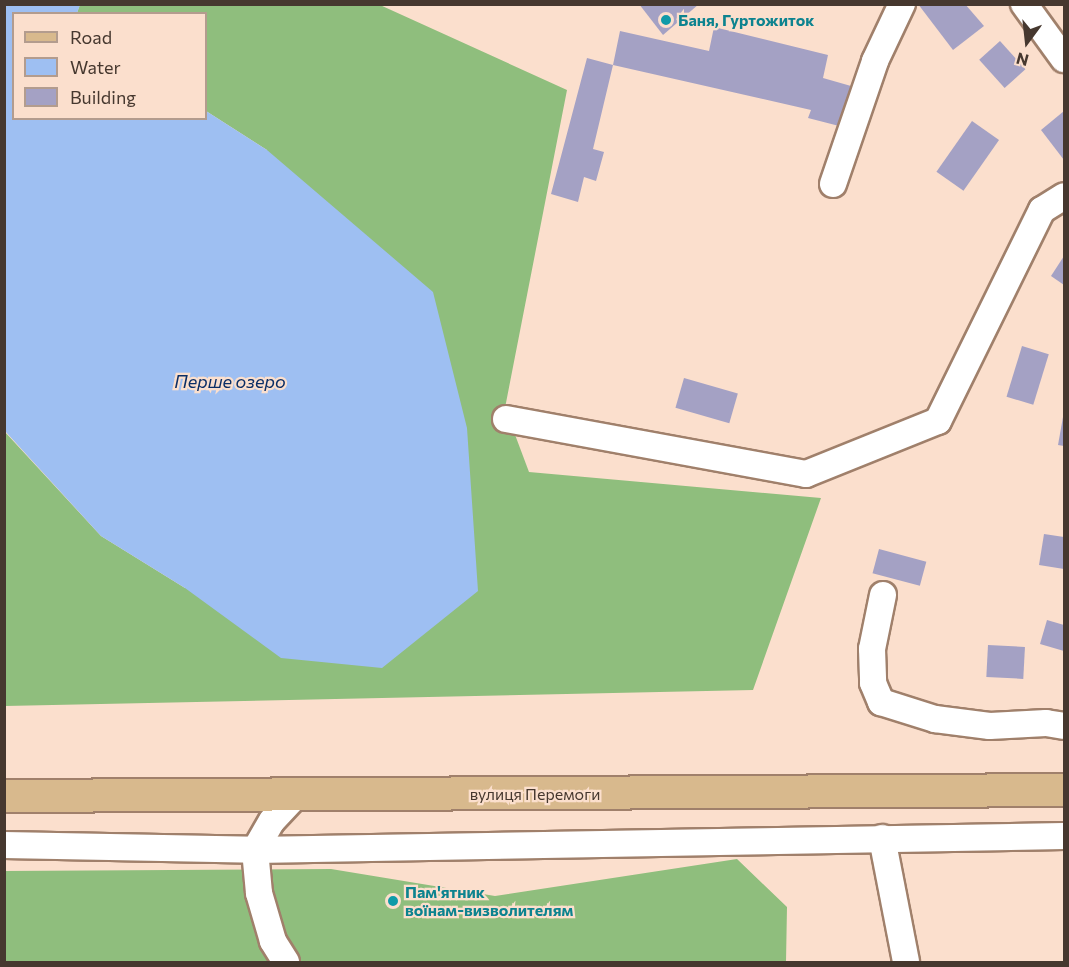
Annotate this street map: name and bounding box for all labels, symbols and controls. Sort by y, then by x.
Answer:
place label: Баня, Гуртожиток [678,10,814,30]
legend [12,12,207,120]
north arrow [997,12,1057,72]
marker: Баня, Гуртожиток [659,13,673,27]
text: Road [70,26,112,48]
text: N [1014,49,1030,71]
text: Water [70,56,121,78]
text: Building [70,86,136,108]
water label: Перше озеро [174,370,286,392]
street label: вулиця Перемоги [470,784,600,804]
place label: Пам'ятник воїнам-визволителям [405,882,573,920]
marker: Пам'ятник воїнам-визволителям [386,894,400,908]

